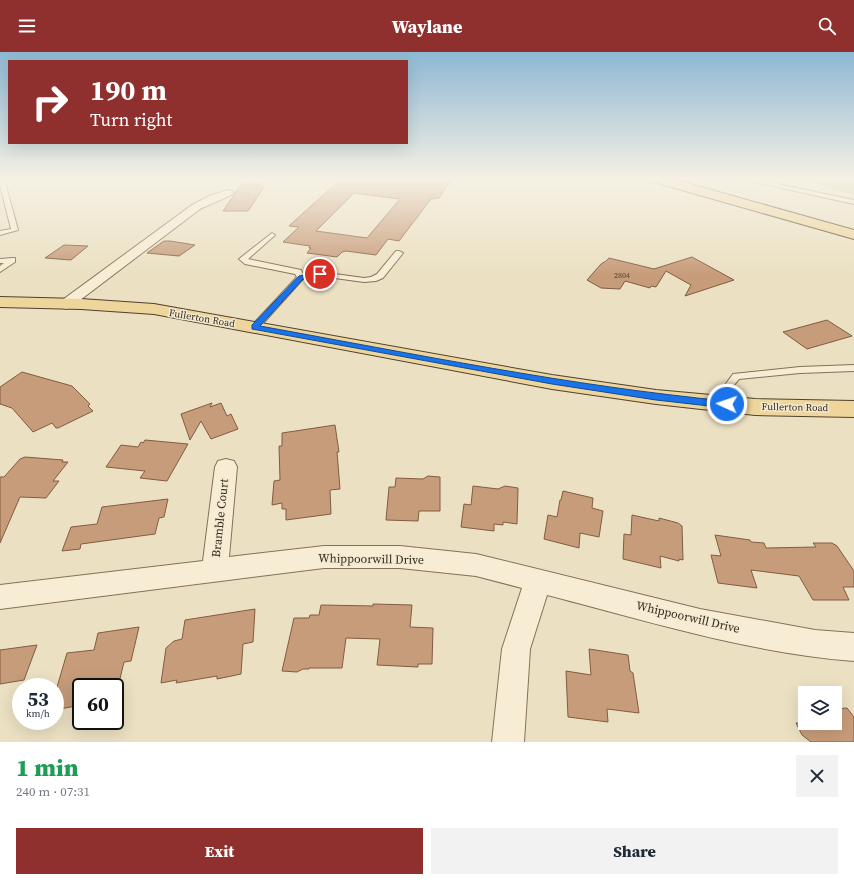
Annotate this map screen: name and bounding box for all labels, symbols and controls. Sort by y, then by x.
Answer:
text: Waylane [392,14,462,39]
icon: menu [16,15,38,37]
icon: search [816,15,838,37]
text: 190 m [90,71,167,109]
icon: right [24,76,76,128]
text: Turn right [90,107,172,132]
pin [303,257,337,291]
icon: arrive [309,263,331,285]
house number: 2804 [614,270,630,281]
street label: Fullerton Road [168,306,236,330]
position arrow [706,383,748,425]
street label: Fullerton Road [762,400,829,414]
street label: Bramble Court [208,478,232,558]
street label: Whippoorwill Drive [318,550,424,568]
street label: Whippoorwill Drive [635,597,741,637]
speed limit sign: 60 [72,678,124,730]
text: 53 [27,685,49,713]
map controls [798,686,842,730]
button: layers [798,686,842,730]
text: km/h [26,707,50,720]
text: 1 min [16,751,79,784]
button: close [796,755,838,797]
text: 240 m · 07:31 [16,783,90,800]
button: Exit [16,828,423,874]
button: Share [431,828,838,874]

